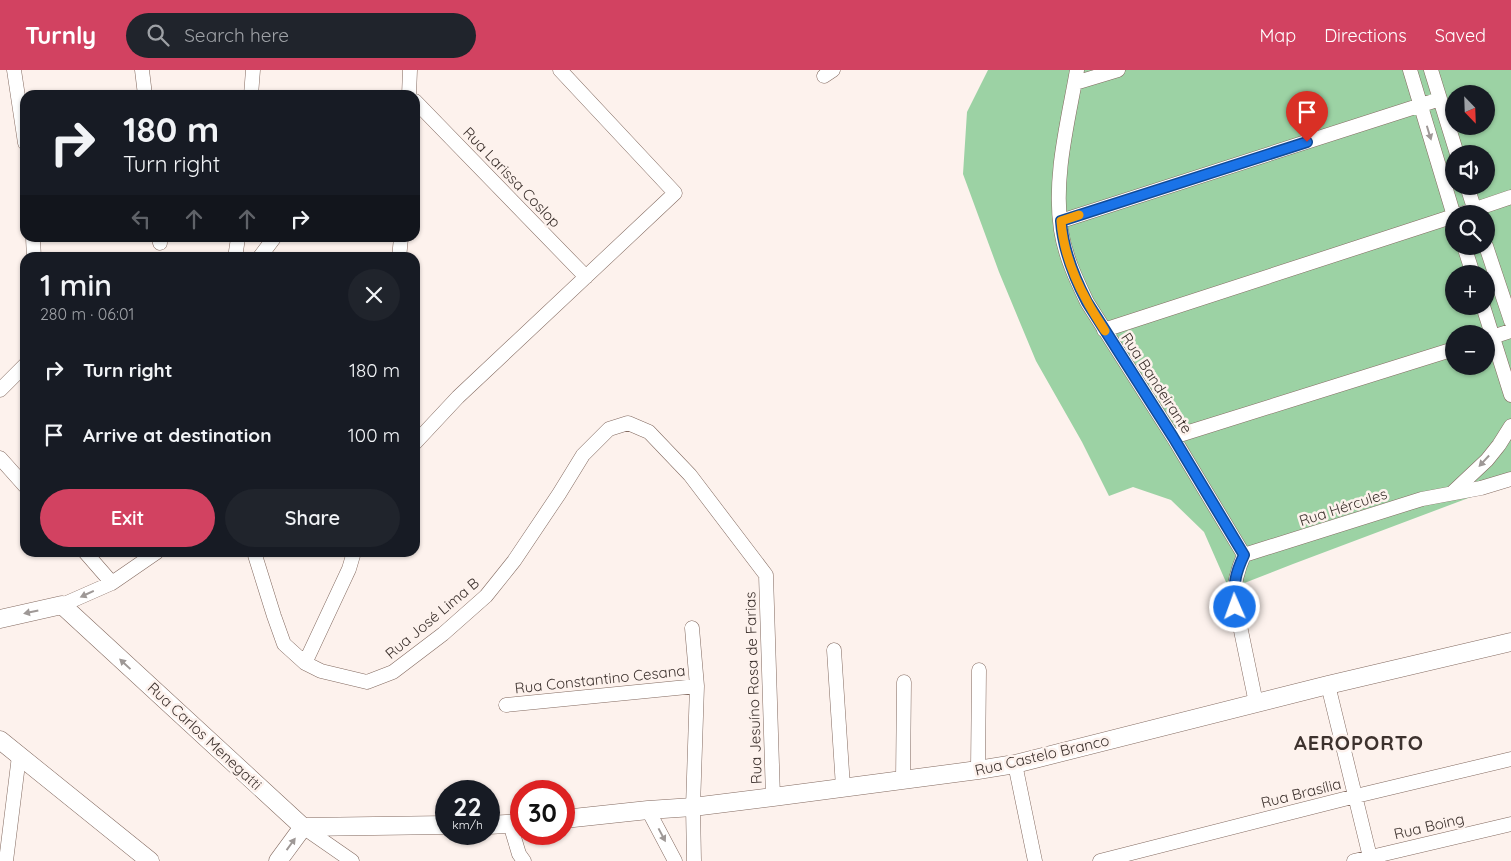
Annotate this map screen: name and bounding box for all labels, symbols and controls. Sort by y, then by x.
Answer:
search box [126,13,476,58]
text: Turnly [25,20,96,50]
icon: search [144,21,172,49]
text: Search here [184,23,289,47]
text: Map [1259,24,1296,47]
text: Directions [1324,24,1407,47]
text: Saved [1435,24,1486,47]
north arrow [1445,85,1495,135]
map controls [1445,85,1495,375]
pin [1286,91,1328,142]
icon: arrive [1293,98,1321,126]
text: 180 m [123,107,219,151]
icon: right [40,110,105,175]
street label: Rua Larissa Coslop [459,123,565,231]
one-way arrow [1426,126,1434,141]
button: sound [1445,145,1495,195]
text: Turn right [123,150,220,178]
icon: left [127,205,155,233]
icon: ahead [180,205,208,233]
icon: ahead [233,205,261,233]
icon: right [286,205,314,233]
button: search [1445,205,1495,255]
button: + [1445,265,1495,315]
text: 1 min [40,266,112,304]
button: close [348,269,400,321]
text: 280 m · 06:01 [40,304,134,324]
button: − [1445,325,1495,375]
street label: Rua Bandeirante [1117,329,1197,437]
icon: right [40,356,68,384]
text: Turn right [83,358,172,382]
text: 180 m [349,358,400,382]
icon: arrive [40,421,68,449]
text: Arrive at destination [83,423,272,447]
text: 100 m [348,423,400,447]
one-way arrow [1479,455,1490,468]
street label: Rua Hércules [1297,484,1389,530]
button: Exit [40,489,215,547]
button: Share [225,489,400,547]
street label: Rua José Lima B [381,573,483,663]
position arrow [1208,580,1260,632]
one-way arrow [80,590,94,598]
street label: Rua Jesuíno Rosa de Farias [740,591,766,785]
one-way arrow [24,608,39,616]
one-way arrow [119,658,132,669]
street label: Rua Constantino Cesana [514,661,686,697]
street label: Rua Carlos Menegatti [144,678,266,794]
street label: Rua Castelo Branco [973,730,1111,780]
district label: AEROPORTO [1294,730,1424,755]
street label: Rua Brasília [1259,774,1343,812]
speed limit sign: 30 [510,780,575,845]
text: 22 [453,791,482,822]
street label: Rua Boing [1392,809,1466,843]
text: km/h [452,817,483,832]
one-way arrow [657,829,666,842]
one-way arrow [286,837,296,851]

